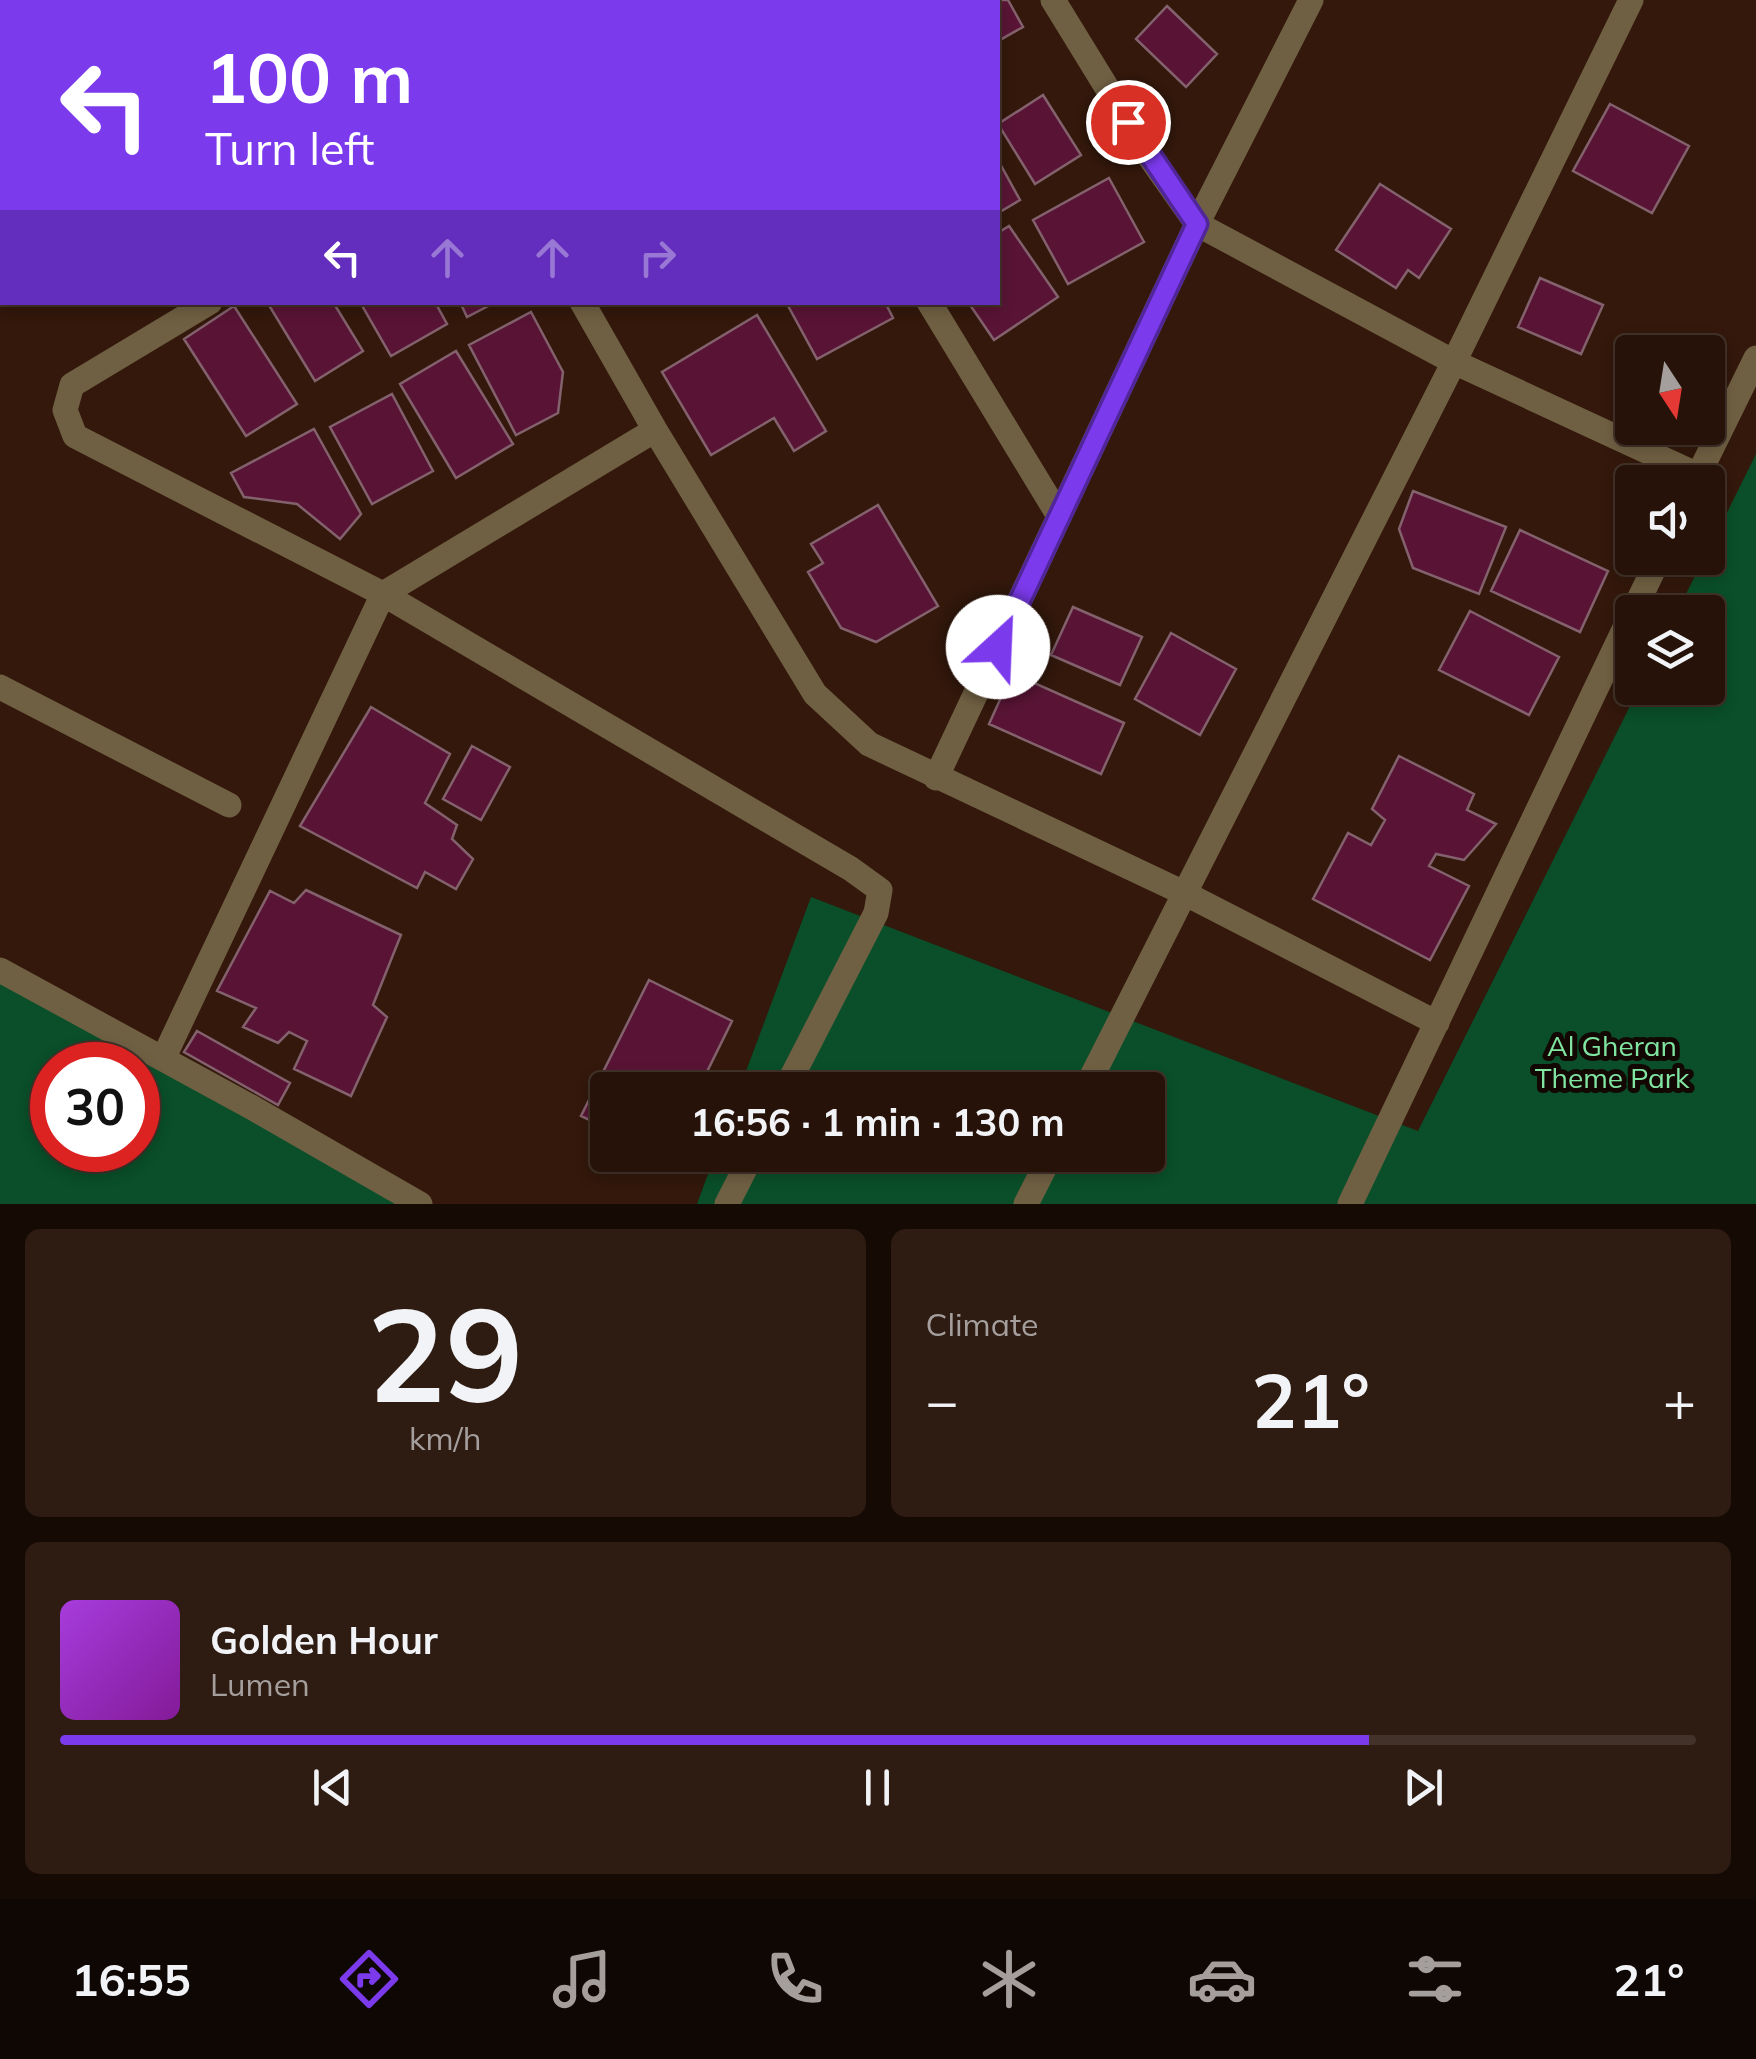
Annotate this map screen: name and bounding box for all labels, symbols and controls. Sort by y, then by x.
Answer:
text: 100 m [205,33,413,121]
icon: left [40,40,170,170]
pin [1086,80,1171,165]
icon: arrive [1101,95,1156,150]
text: Turn left [205,120,374,176]
icon: left [315,230,370,285]
icon: ahead [420,230,475,285]
icon: ahead [525,230,580,285]
icon: right [630,230,685,285]
north arrow [1615,335,1725,445]
map controls [1615,335,1725,705]
button: sound [1615,465,1725,575]
position arrow [946,595,1050,699]
button: layers [1615,595,1725,705]
park label: Al Gheran Theme Park [1535,1028,1690,1095]
speed limit sign: 30 [30,1042,160,1172]
text: 16:56 · 1 min · 130 m [690,1098,1065,1146]
text: 29 [367,1271,523,1435]
text: Climate [926,1304,1038,1344]
text: 21° [1252,1353,1370,1447]
text: − [926,1366,959,1435]
text: + [1663,1366,1696,1435]
text: km/h [409,1418,481,1458]
text: Golden Hour [210,1616,438,1664]
text: Lumen [210,1664,310,1704]
icon: previous [305,1760,360,1815]
icon: pause [850,1760,905,1815]
icon: next [1396,1760,1451,1815]
icon: directions [334,1944,404,2014]
icon: music [547,1944,617,2014]
icon: phone [760,1944,830,2014]
icon: climate [974,1944,1044,2014]
icon: car [1187,1944,1257,2014]
icon: filters [1400,1944,1470,2014]
text: 16:55 [72,1951,191,2007]
text: 21° [1613,1951,1684,2007]

